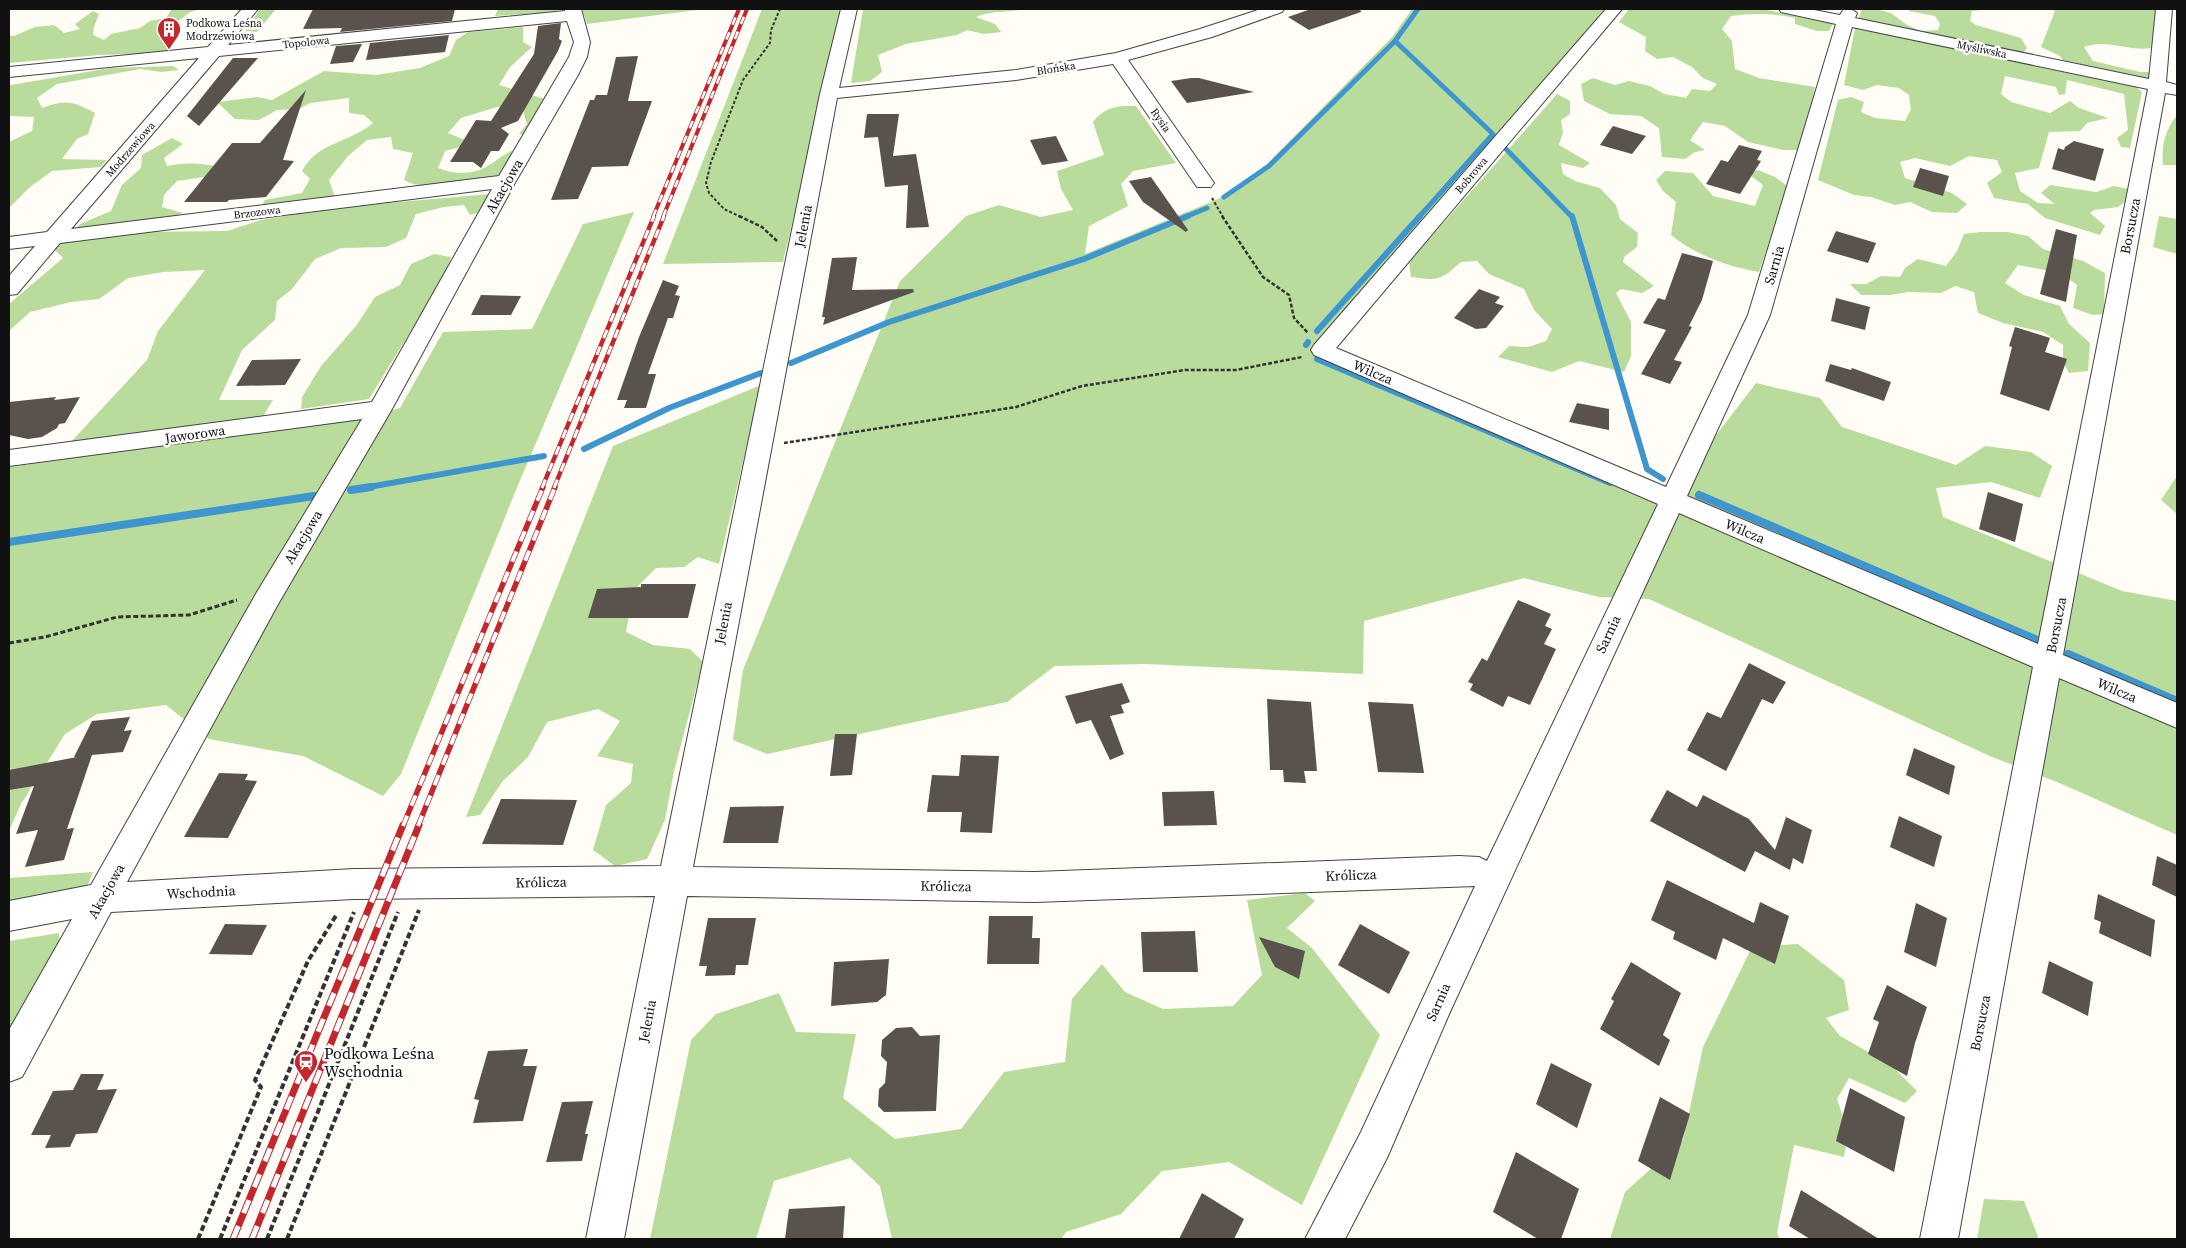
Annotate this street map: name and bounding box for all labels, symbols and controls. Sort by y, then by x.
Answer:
building icon: Podkowa Leśna Modrzewiowa [156,16,182,50]
place label: Podkowa Leśna Modrzewiowa [186,16,262,44]
street label: Topolowa [282,33,331,52]
street label: Myśliwska [1956,37,2009,62]
street label: Błońska [1036,58,1077,79]
street label: Rysia [1147,105,1174,136]
street label: Modrzewiowa [102,118,159,180]
street label: Bobrowa [1452,153,1491,197]
street label: Akacjowa [480,154,528,217]
street label: Borsucza [2115,195,2145,256]
street label: Brzozowa [233,202,282,223]
street label: Jelenia [789,202,817,250]
street label: Sarnia [1759,242,1789,287]
street label: Wilcza [1350,355,1397,390]
street label: Jaworowa [162,420,227,448]
street label: Akacjowa [279,505,327,568]
street label: Wilcza [1722,514,1769,549]
street label: Borsucza [2041,594,2071,655]
street label: Jelenia [709,599,737,647]
street label: Sarnia [1590,611,1626,656]
street label: Wilcza [2094,673,2141,708]
street label: Akacjowa [83,859,130,922]
street label: Królicza [1325,864,1378,886]
street label: Królicza [515,872,568,892]
street label: Królicza [920,876,973,896]
street label: Wschodnia [166,880,237,904]
street label: Sarnia [1421,979,1456,1024]
street label: Borsucza [1965,992,1995,1053]
street label: Jelenia [633,997,661,1045]
place label: Podkowa Leśna Wschodnia [324,1042,435,1082]
station icon: Podkowa Leśna Wschodnia [293,1049,319,1083]

